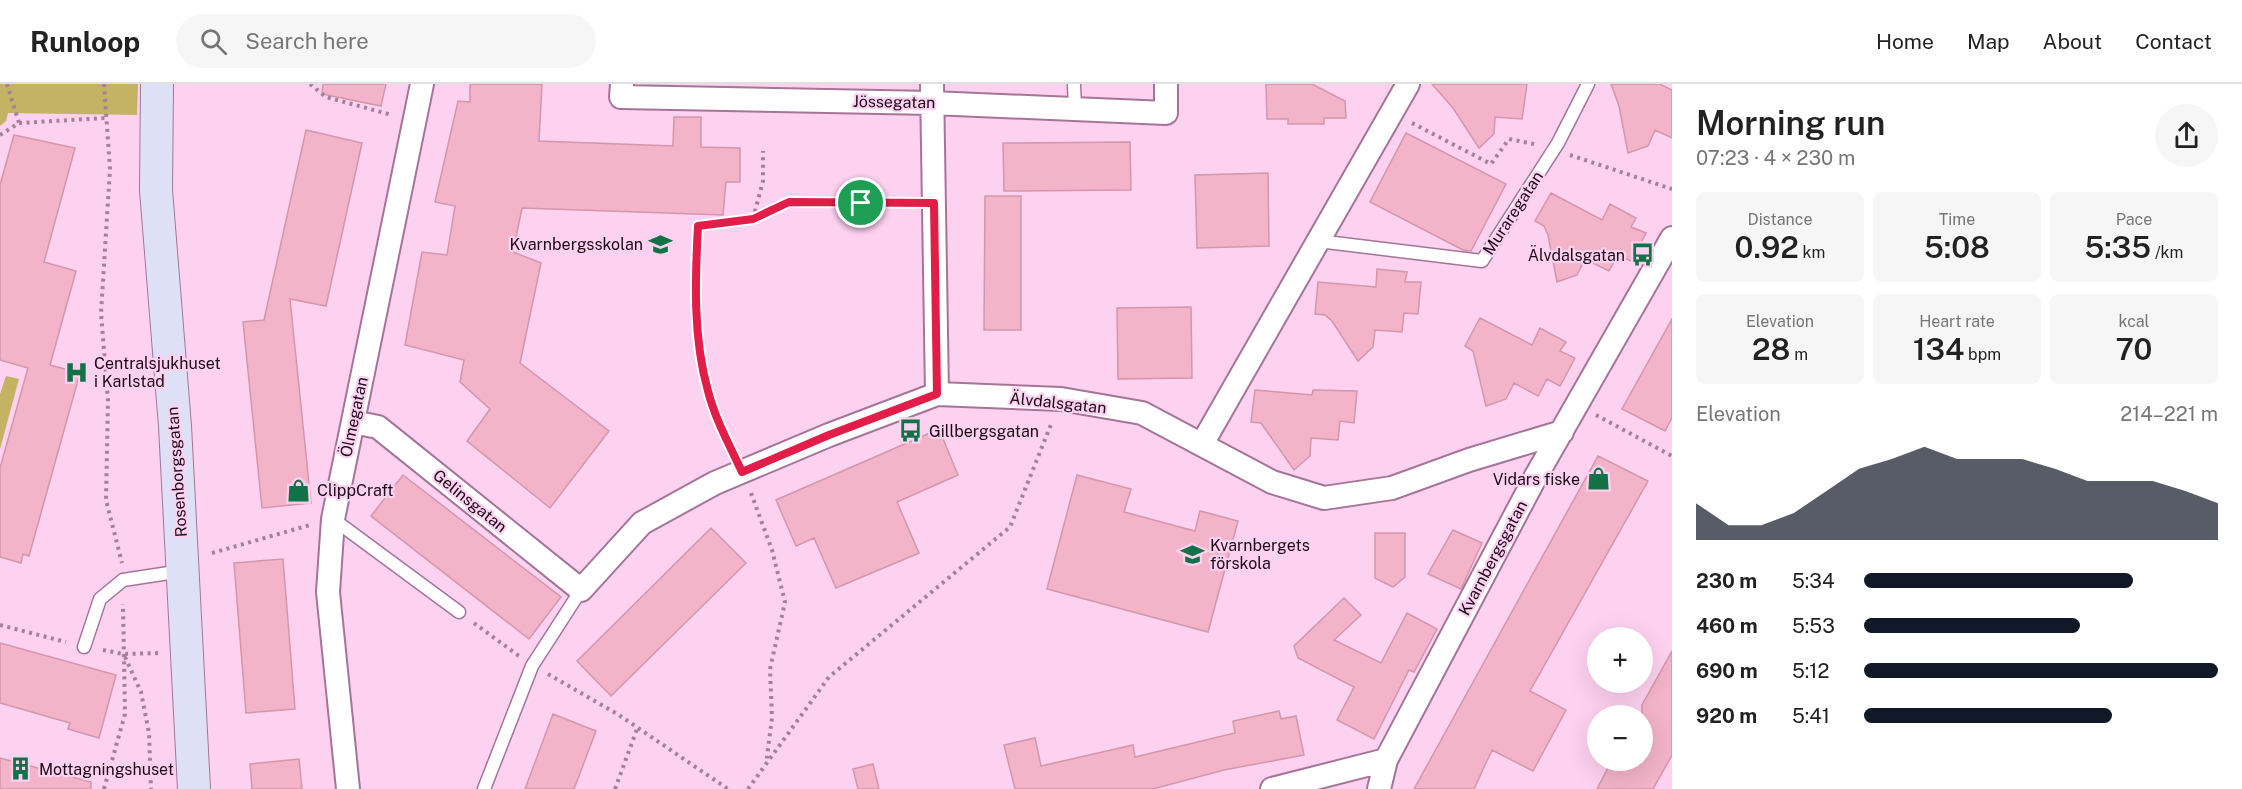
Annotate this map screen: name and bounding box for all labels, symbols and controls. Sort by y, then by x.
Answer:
search box [176,14,596,68]
text: Runloop [30,25,140,58]
icon: search [197,25,230,58]
text: Search here [245,28,369,54]
text: Home [1876,29,1934,54]
text: Map [1967,29,2010,54]
text: About [2043,29,2102,54]
text: Contact [2135,29,2212,54]
street label: Jössegatan [852,92,936,112]
text: Morning run [1696,104,1885,142]
button: share [2155,104,2218,167]
text: 07:23 · 4 × 230 m [1696,146,1855,170]
street label: Muraregatan [1479,168,1547,258]
pin [835,177,886,228]
icon: arrive [844,186,877,219]
text: Distance [1748,210,1812,229]
text: Time [1939,210,1975,229]
text: Pace [2116,210,2152,229]
text: 0.92 [1735,229,1799,265]
text: 5:08 [1924,229,1990,265]
text: 5:35 [2085,229,2151,265]
school or university icon: Kvarnbergsskolan [648,231,674,257]
place label: Kvarnbergsskolan [510,235,643,254]
bus stop icon: Älvdalsgatan [1630,242,1656,268]
text: km [1799,243,1825,262]
text: /km [2151,243,2183,262]
place label: Älvdalsgatan [1528,245,1625,265]
text: Elevation [1746,312,1814,331]
text: Heart rate [1919,312,1995,331]
text: kcal [2119,312,2149,331]
text: 28 [1752,331,1790,367]
text: 134 [1913,331,1964,367]
text: 70 [2116,331,2152,367]
text: m [1790,345,1808,364]
text: bpm [1964,345,2001,364]
place label: Centralsjukhuset i Karlstad [94,354,221,391]
hospital icon: Centralsjukhuset i Karlstad [63,359,89,385]
street label: Ölmegatan [335,375,372,459]
street label: Älvdalsgatan [1009,387,1108,418]
text: Elevation [1696,402,1781,426]
text: 214–221 m [2120,402,2218,426]
street label: Rosenborgsgatan [163,406,191,538]
bus stop icon: Gillbergsgatan [898,418,924,444]
place label: Gillbergsgatan [929,422,1039,441]
street label: Gelinsgatan [429,466,511,536]
shop icon: Vidars fiske [1585,466,1611,492]
place label: Vidars fiske [1493,470,1580,489]
shop icon: ClippCraft [286,477,312,503]
place label: ClippCraft [317,481,394,500]
street label: Kvarnbergsgatan [1455,497,1531,619]
place label: Kvarnbergets förskola [1210,536,1310,573]
school or university icon: Kvarnbergets förskola [1179,541,1205,567]
text: 230 m [1696,569,1757,593]
text: 5:34 [1792,569,1834,593]
text: 460 m [1696,614,1758,638]
text: 5:53 [1792,614,1835,638]
map controls [1587,627,1653,771]
button: + [1587,627,1653,693]
text: 690 m [1696,659,1758,683]
text: 5:12 [1792,659,1829,683]
text: 920 m [1696,704,1757,728]
text: 5:41 [1792,704,1830,728]
button: − [1587,705,1653,771]
building icon: Mottagningshuset [8,756,34,782]
place label: Mottagningshuset [39,760,174,779]

